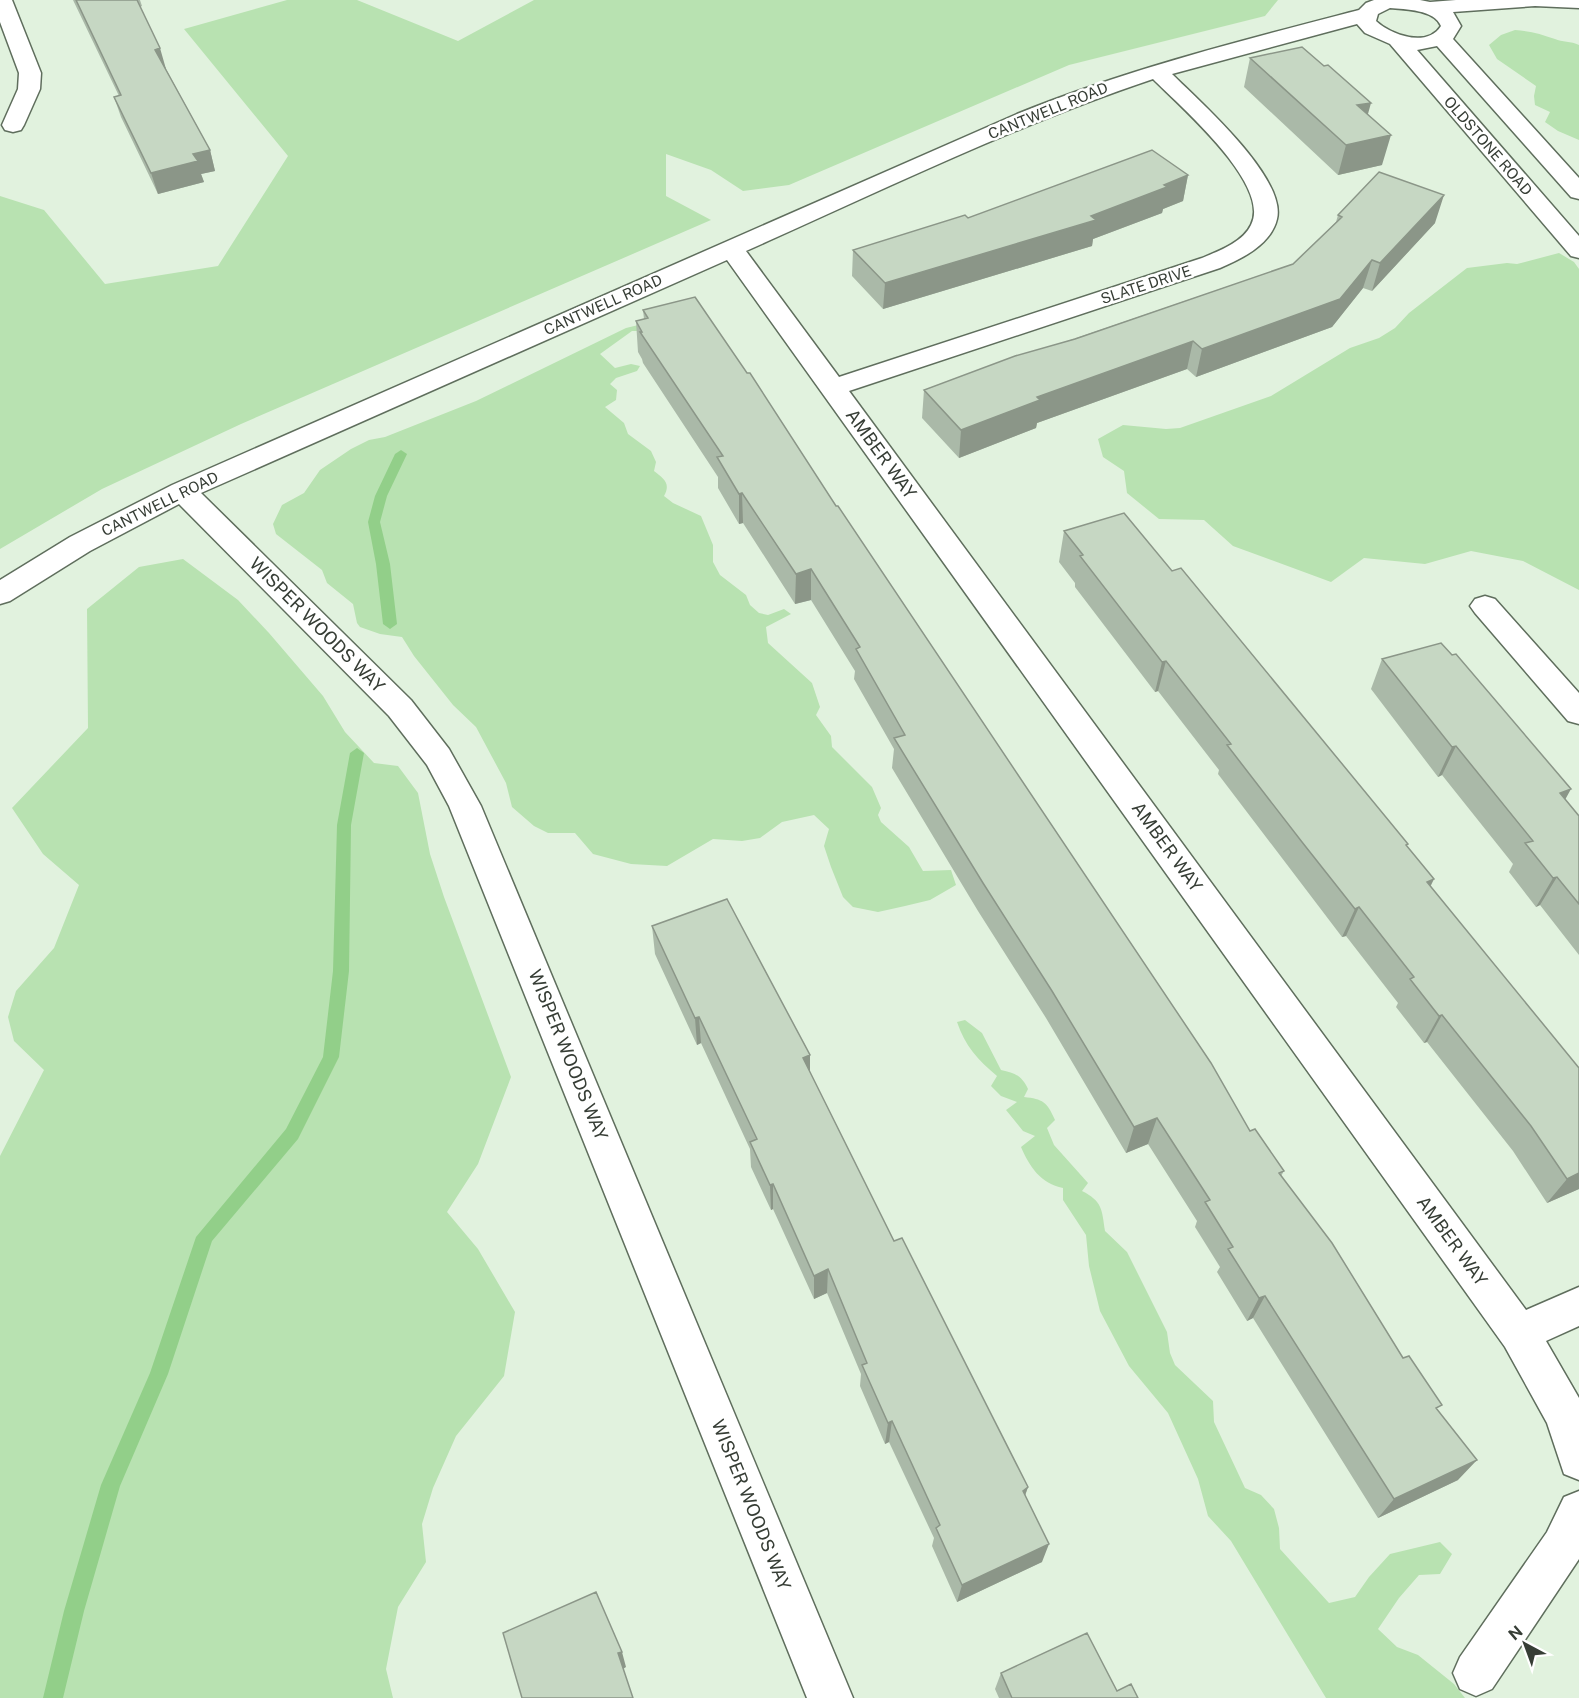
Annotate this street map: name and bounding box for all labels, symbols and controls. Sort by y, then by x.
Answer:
street label: CANTWELL ROAD [985,79,1110,142]
street label: OLDSTONE ROAD [1441,93,1536,199]
street label: SLATE DRIVE [1098,262,1193,307]
street label: CANTWELL ROAD [541,271,665,338]
street label: AMBER WAY [842,405,921,503]
street label: CANTWELL ROAD [99,468,221,539]
street label: WISPER WOODS WAY [245,553,389,697]
street label: AMBER WAY [1128,798,1207,896]
street label: WISPER WOODS WAY [525,966,612,1143]
street label: AMBER WAY [1413,1192,1492,1290]
street label: WISPER WOODS WAY [708,1416,795,1593]
north arrow [1495,1614,1555,1674]
text: N [1505,1622,1526,1644]

